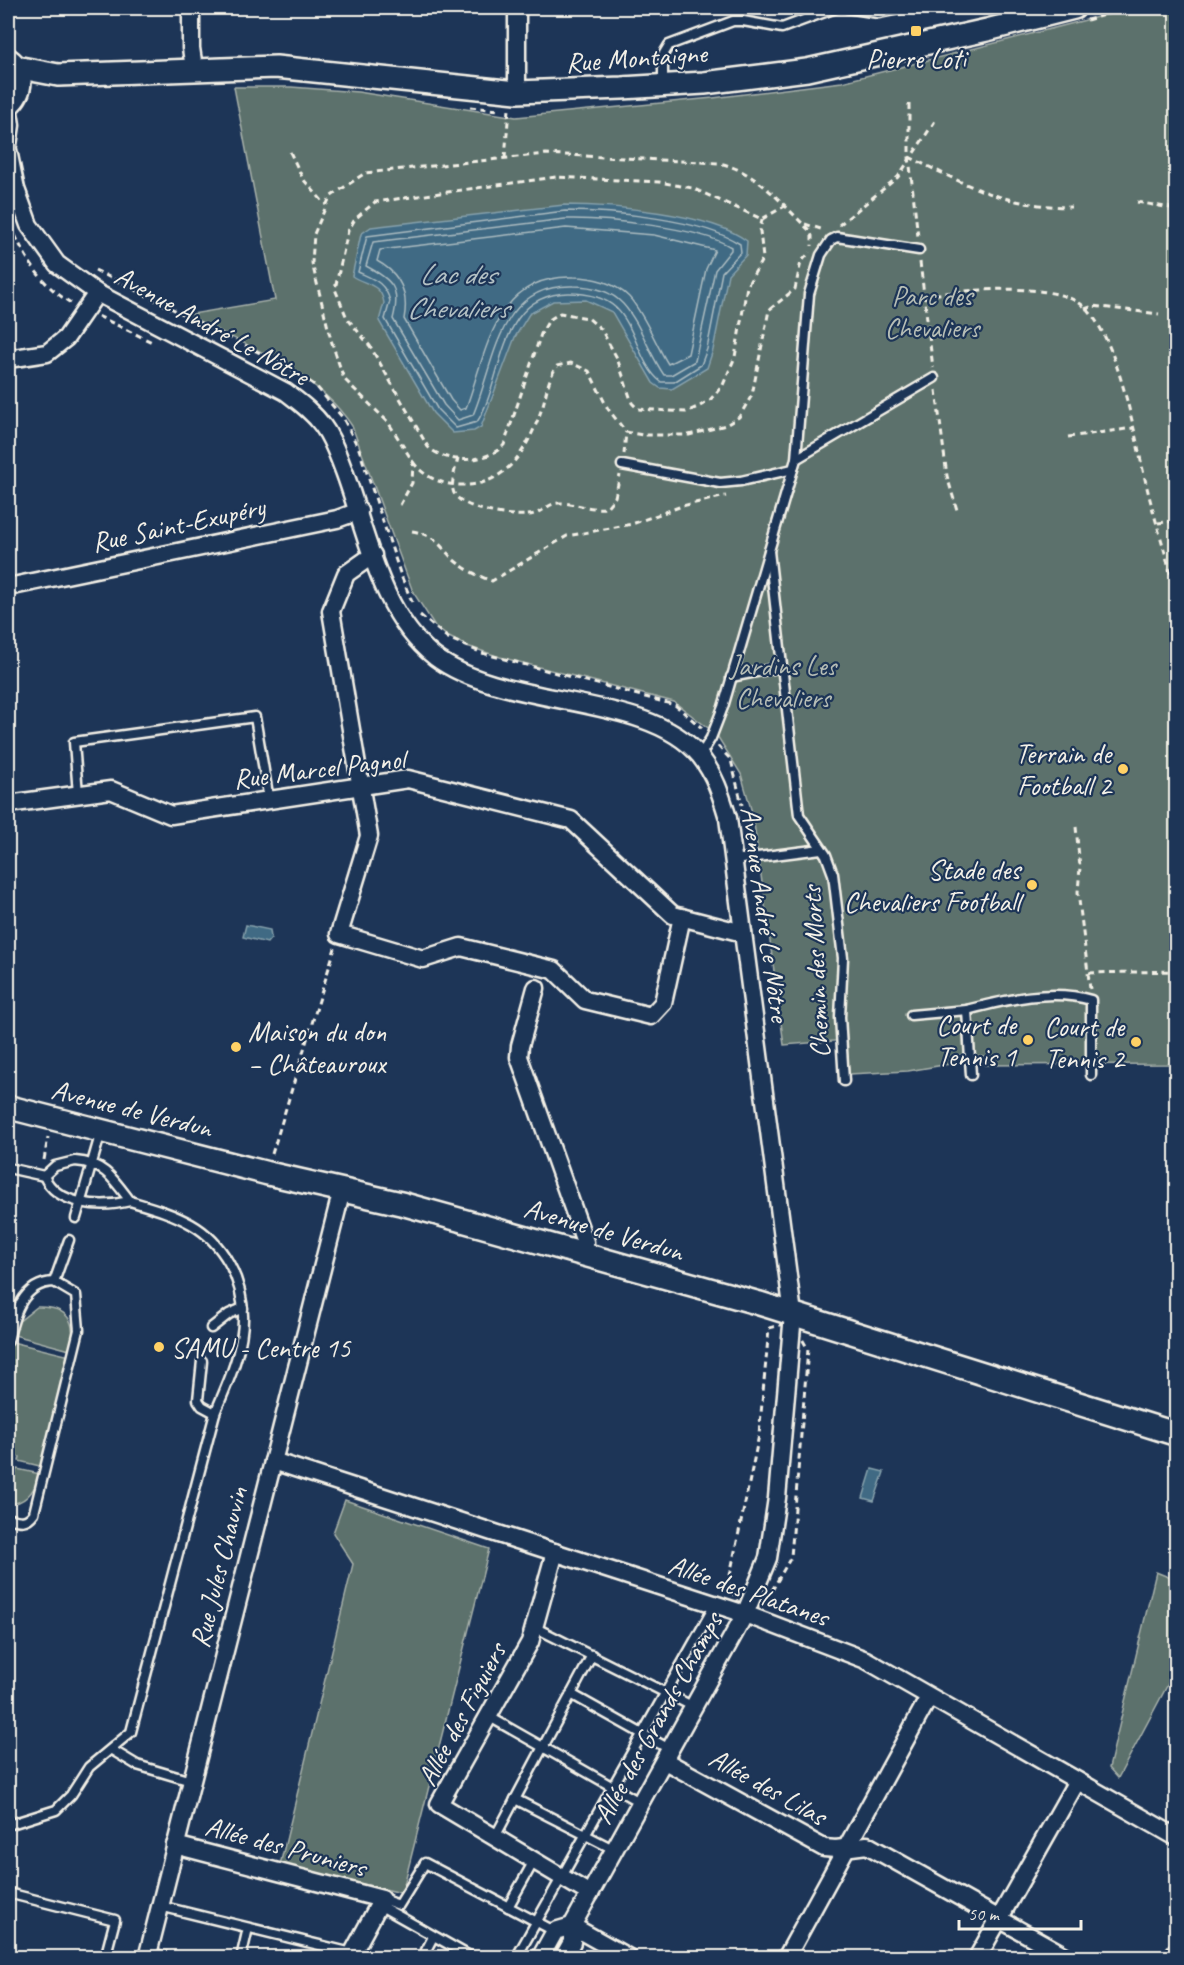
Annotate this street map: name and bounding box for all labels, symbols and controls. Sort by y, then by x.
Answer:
marker: Pierre Loti [909,24,923,38]
street label: Rue Montaigne [564,35,710,80]
place label: Pierre Loti [866,41,970,76]
water label: Lac des Chevaliers [406,255,512,327]
street label: Avenue André Le Nôtre [108,258,317,394]
park label: Parc des Chevaliers [885,278,982,345]
street label: Rue Saint-Exupéry [88,489,270,560]
park label: Jardins Les Chevaliers [728,648,839,715]
place label: Terrain de Football 2 [1015,736,1113,803]
street label: Rue Marcel Pagnol [231,740,412,796]
marker: Terrain de Football 2 [1116,762,1130,776]
street label: Avenue André Le Nôtre [733,804,798,1026]
place label: Stade des Chevaliers Football [844,852,1025,919]
marker: Stade des Chevaliers Football [1025,878,1039,892]
street label: Chemin des Morts [793,883,837,1059]
place label: Court de Tennis 1 [936,1007,1018,1074]
place label: Court de Tennis 2 [1044,1009,1126,1076]
place label: Maison du don – Châteauroux [248,1014,388,1081]
marker: Court de Tennis 1 [1021,1033,1035,1047]
marker: Court de Tennis 2 [1129,1035,1143,1049]
marker: Maison du don – Châteauroux [229,1040,243,1054]
street label: Avenue de Verdun [48,1072,217,1146]
street label: Avenue de Verdun [520,1190,689,1269]
place label: SAMU - Centre 15 [171,1330,352,1365]
marker: SAMU - Centre 15 [152,1340,166,1354]
street label: Rue Jules Chauvin [182,1483,255,1651]
street label: Allée des Platanes [664,1547,836,1635]
street label: Allée des Grands Champs [585,1605,731,1830]
street label: Allée des Figuiers [409,1634,515,1792]
street label: Allée des Lilas [703,1740,835,1834]
street label: Allée des Pruniers [202,1808,372,1885]
scale bar [959,1893,1080,1931]
text: 50 m [968,1903,1001,1925]

